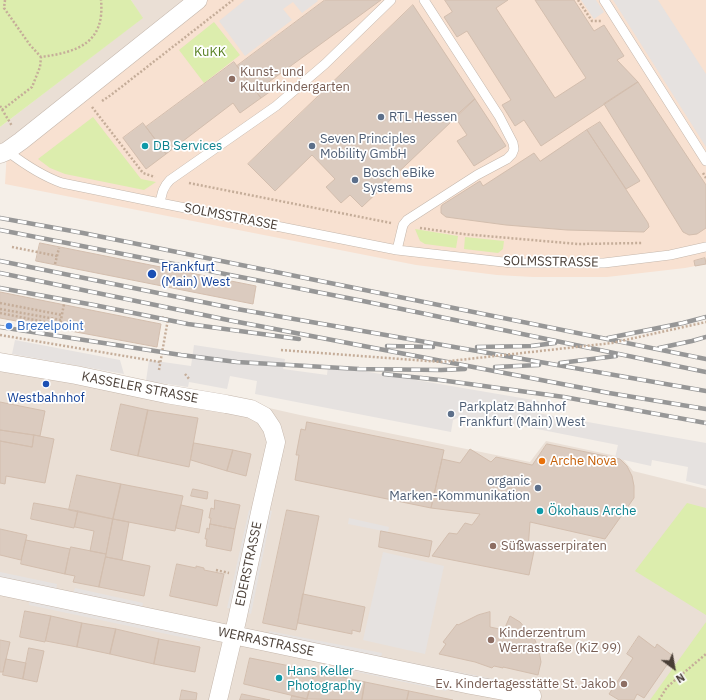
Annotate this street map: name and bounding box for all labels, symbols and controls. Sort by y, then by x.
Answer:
park label: KuKK [194,44,226,60]
place label: Kunst- und Kulturkindergarten [240,64,350,95]
marker: Kunst- und Kulturkindergarten [227,74,237,84]
place label: RTL Hessen [389,109,457,125]
marker: RTL Hessen [376,112,386,122]
place label: Seven Principles Mobility GmbH [320,131,416,162]
place label: DB Services [153,138,222,154]
marker: DB Services [140,141,150,151]
marker: Seven Principles Mobility GmbH [307,141,317,151]
place label: Bosch eBike Systems [363,165,435,196]
marker: Bosch eBike Systems [350,175,360,185]
street label: SOLMSSTRASSE [183,200,279,234]
street label: SOLMSSTRASSE [503,253,599,271]
place label: Frankfurt (Main) West [161,259,230,290]
marker: Frankfurt (Main) West [146,268,158,280]
place label: Brezelpoint [17,318,84,334]
marker: Brezelpoint [4,321,14,331]
street label: KASSELER STRASSE [80,369,200,407]
marker: Westbahnhof [41,379,51,389]
place label: Westbahnhof [7,390,85,406]
place label: Parkplatz Bahnhof Frankfurt (Main) West [459,399,585,430]
marker: Parkplatz Bahnhof Frankfurt (Main) West [446,409,456,419]
place label: Arche Nova [550,453,617,469]
marker: Arche Nova [537,456,547,466]
place label: organic Marken-Kommunikation [389,473,530,504]
marker: organic Marken-Kommunikation [533,483,543,493]
place label: Ökohaus Arche [548,503,636,519]
marker: Ökohaus Arche [535,506,545,516]
street label: EDERSTRASSE [232,520,266,608]
place label: Süßwasserpiraten [501,538,607,554]
marker: Süßwasserpiraten [488,541,498,551]
street label: WERRASTRASSE [216,624,316,660]
place label: Kinderzentrum Werrastraße (KiZ 99) [499,625,621,656]
marker: Kinderzentrum Werrastraße (KiZ 99) [486,635,496,645]
north arrow [654,648,694,688]
place label: Hans Keller Photography [287,663,361,694]
text: N [673,670,687,686]
marker: Hans Keller Photography [274,673,284,683]
place label: Ev. Kindertagesstätte St. Jakob [435,676,616,692]
marker: Ev. Kindertagesstätte St. Jakob [619,679,629,689]

